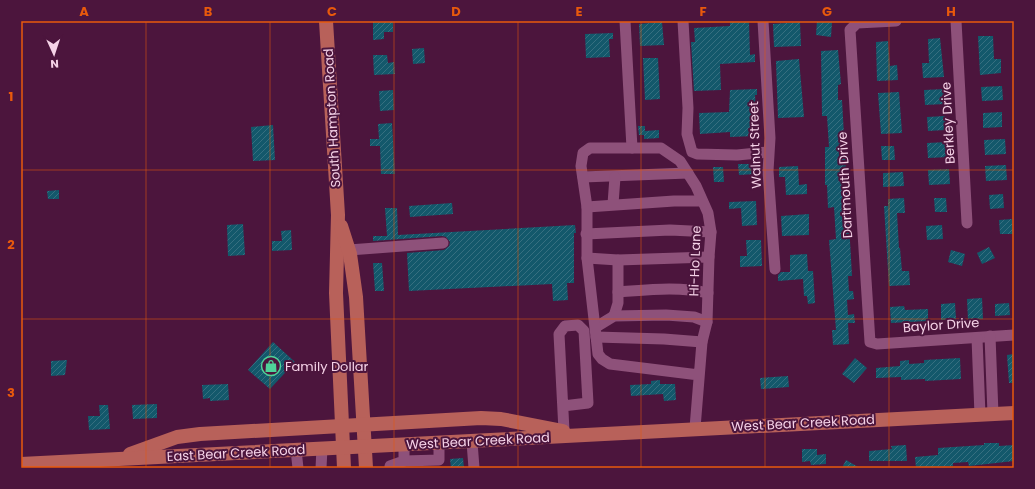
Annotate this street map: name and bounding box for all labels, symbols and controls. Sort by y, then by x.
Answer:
text: A [79,2,89,21]
text: B [204,2,213,21]
text: C [327,2,337,21]
text: D [451,2,461,21]
text: E [575,2,583,21]
text: F [699,2,707,21]
text: G [822,2,832,21]
text: H [946,2,956,21]
north arrow [34,34,74,74]
street label: South Hampton Road [319,48,345,188]
text: N [50,56,59,72]
street label: Berkley Drive [936,81,960,165]
text: 1 [9,87,13,106]
street label: Walnut Street [744,101,766,189]
street label: Dartmouth Drive [833,131,857,239]
street label: Hi-Ho Lane [684,225,706,297]
text: 2 [7,235,15,254]
street label: Baylor Drive [902,313,980,337]
shop icon: Family Dollar [260,355,282,377]
place label: Family Dollar [285,357,369,376]
text: 3 [7,383,15,402]
street label: West Bear Creek Road [731,410,875,436]
street label: West Bear Creek Road [406,428,550,454]
street label: East Bear Creek Road [166,440,306,466]

